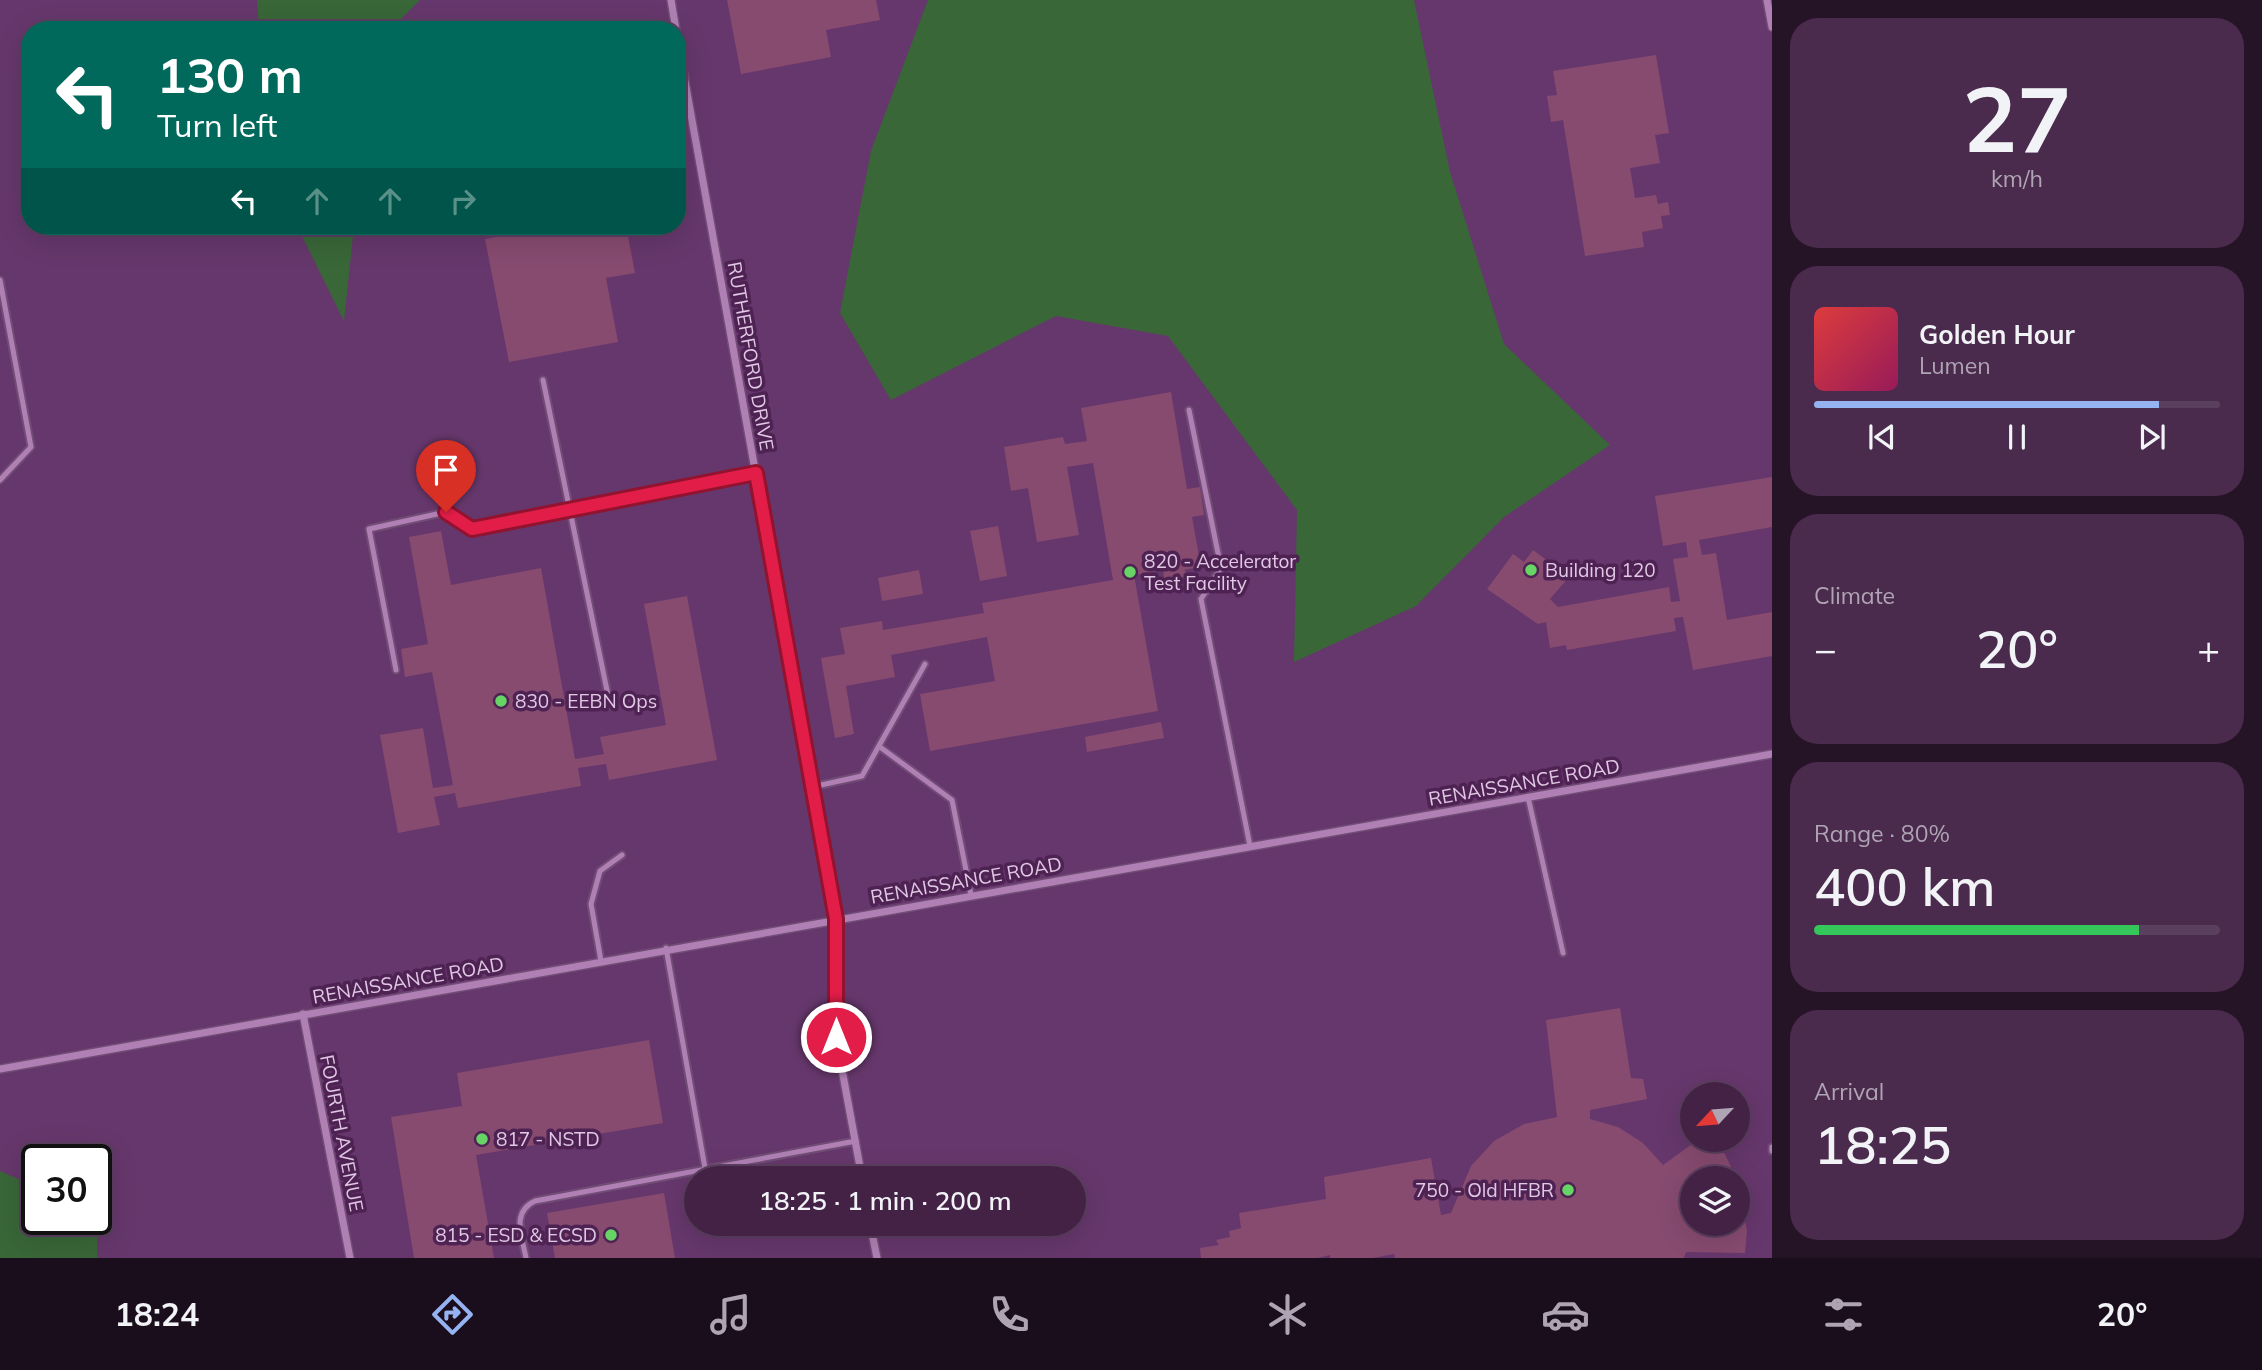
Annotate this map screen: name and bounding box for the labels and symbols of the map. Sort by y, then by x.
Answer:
street label: RUTHERFORD DRIVE [723,260,779,452]
pin [416,440,476,512]
place label: 820 - Accelerator Test Facility [1144,549,1296,595]
place label: Building 120 [1545,558,1656,582]
marker: Building 120 [1523,562,1539,578]
marker: 820 - Accelerator Test Facility [1122,564,1138,580]
place label: 830 - EEBN Ops [515,689,657,713]
marker: 830 - EEBN Ops [493,693,509,709]
street label: RENAISSANCE ROAD [1426,753,1622,811]
street label: RENAISSANCE ROAD [868,851,1064,909]
street label: RENAISSANCE ROAD [310,951,506,1009]
position arrow [799,1000,873,1074]
street label: FOURTH AVENUE [315,1053,369,1213]
north arrow [1680,1082,1750,1152]
place label: 817 - NSTD [496,1127,600,1151]
marker: 817 - NSTD [474,1131,490,1147]
speed limit sign: 30 [21,1144,112,1235]
place label: 750 - Old HFBR [1415,1178,1554,1202]
marker: 750 - Old HFBR [1560,1182,1576,1198]
place label: 815 - ESD & ECSD [435,1223,597,1247]
marker: 815 - ESD & ECSD [603,1227,619,1243]

